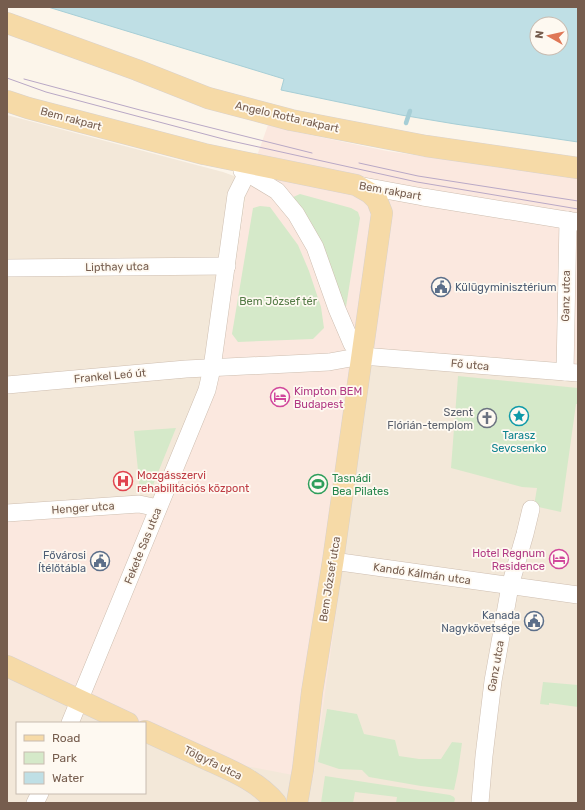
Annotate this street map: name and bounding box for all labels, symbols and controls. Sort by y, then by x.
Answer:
north arrow [529,16,569,56]
text: N [533,30,547,40]
street label: Angelo Rotta rakpart [234,99,341,135]
street label: Bem rakpart [39,105,104,134]
street label: Bem rakpart [358,179,423,203]
street label: Lipthay utca [85,260,149,274]
street label: Ganz utca [559,270,573,322]
public building icon: Külügyminisztérium [430,276,452,298]
place label: Külügyminisztérium [455,281,557,294]
park label: Bem József tér [239,295,318,308]
street label: Fő utca [450,357,490,373]
street label: Frankel Leó út [73,366,147,386]
place label: Kimpton BEM Budapest [294,385,362,411]
hotel icon: Kimpton BEM Budapest [269,386,291,408]
place icon: Tarasz Sevcsenko [508,405,530,427]
place label: Szent Flórián-templom [387,406,474,432]
church icon: Szent Flórián-templom [476,407,498,429]
place label: Tarasz Sevcsenko [492,429,546,455]
place label: Mozgásszervi rehabilitációs központ [137,469,250,495]
hospital icon: Mozgásszervi rehabilitációs központ [112,470,134,492]
place label: Tasnádi Bea Pilates [332,472,389,498]
sports icon: Tasnádi Bea Pilates [307,473,329,495]
street label: Henger utca [51,499,115,517]
street label: Fekete Sas utca [122,506,164,586]
street label: Bem József utca [317,535,343,623]
place label: Hotel Regnum Residence [472,547,545,573]
hotel icon: Hotel Regnum Residence [548,548,570,570]
place label: Fővárosi Ítélőtábla [38,549,86,575]
public building icon: Fővárosi Ítélőtábla [89,550,111,572]
street label: Kandó Kálmán utca [372,561,472,587]
place label: Kanada Nagykövetsége [441,609,520,635]
public building icon: Kanada Nagykövetsége [523,610,545,632]
street label: Ganz utca [485,639,507,693]
legend [16,722,146,794]
text: Road [52,731,80,745]
street label: Tölgyfa utca [182,743,244,783]
text: Park [52,751,78,765]
text: Water [52,771,84,785]

